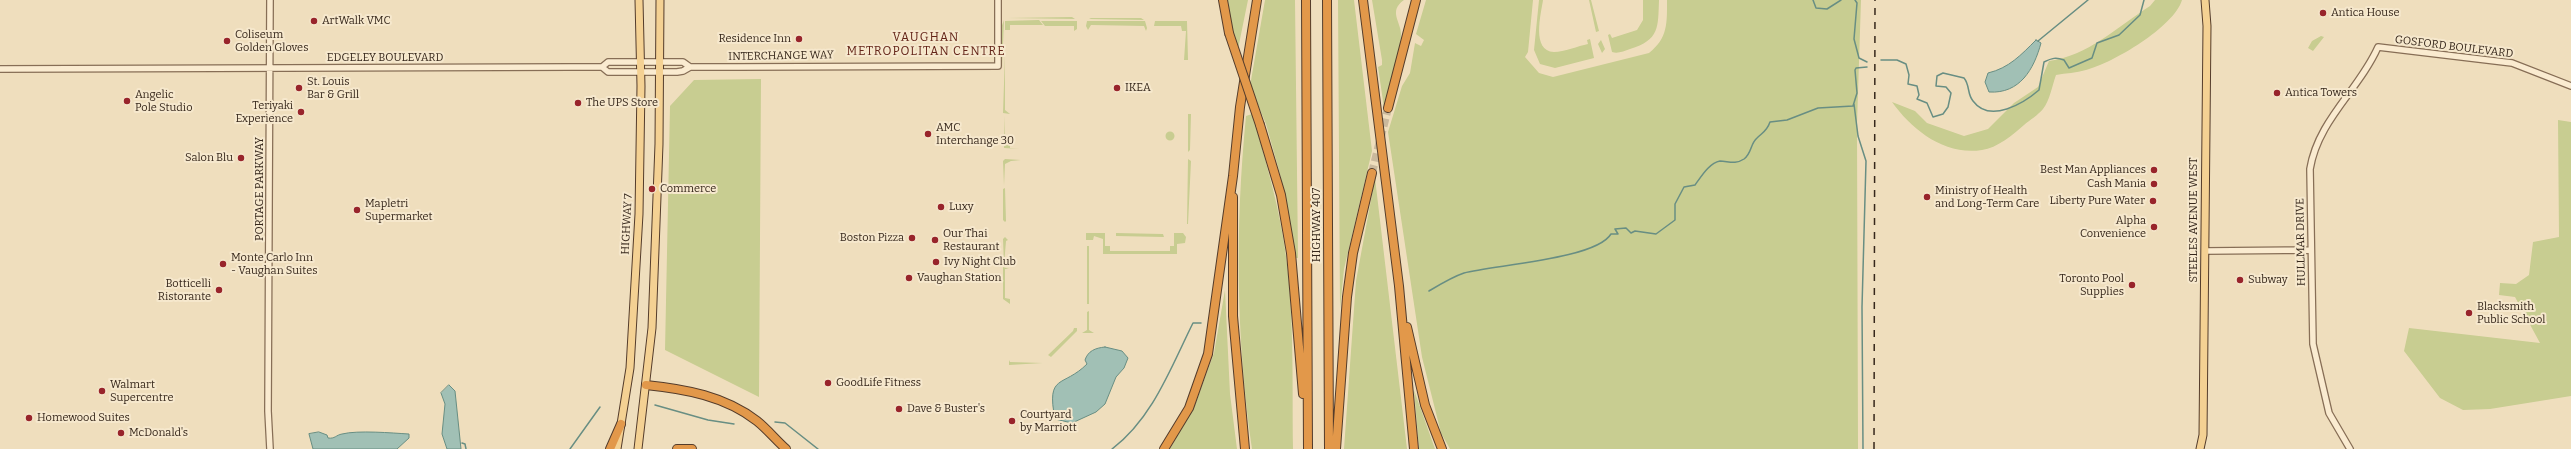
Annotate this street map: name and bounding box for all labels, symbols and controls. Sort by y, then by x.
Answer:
place label: Antica House [2331,6,2399,20]
marker: Antica House [2318,8,2328,18]
place label: ArtWalk VMC [322,14,391,28]
marker: ArtWalk VMC [309,16,319,26]
place label: Coliseum Golden Gloves [235,28,308,54]
district label: VAUGHAN METROPOLITAN CENTRE [846,31,1006,59]
place label: Residence Inn [718,32,791,46]
street label: GOSFORD BOULEVARD [2394,33,2514,61]
marker: Residence Inn [794,34,804,44]
marker: Coliseum Golden Gloves [222,36,232,46]
street label: INTERCHANGE WAY [728,48,834,64]
street label: EDGELEY BOULEVARD [327,51,443,65]
place label: St. Louis Bar & Grill [307,75,359,101]
place label: IKEA [1125,81,1151,95]
marker: St. Louis Bar & Grill [294,83,304,93]
marker: IKEA [1112,83,1122,93]
place label: Antica Towers [2285,86,2357,100]
place label: Angelic Pole Studio [135,88,192,114]
marker: Antica Towers [2272,88,2282,98]
marker: Angelic Pole Studio [122,96,132,106]
place label: The UPS Store [586,96,658,110]
marker: The UPS Store [573,98,583,108]
place label: Teriyaki Experience [236,99,293,125]
marker: Teriyaki Experience [296,107,306,117]
place label: AMC Interchange 30 [936,121,1014,147]
marker: AMC Interchange 30 [923,129,933,139]
street label: PORTAGE PARKWAY [253,137,267,241]
place label: Salon Blu [185,151,233,165]
marker: Salon Blu [236,153,246,163]
street label: STEELES AVENUE WEST [2187,157,2201,283]
place label: Best Man Appliances [2040,163,2146,177]
marker: Best Man Appliances [2149,165,2159,175]
place label: Cash Mania [2087,177,2146,191]
marker: Cash Mania [2149,179,2159,189]
place label: Commerce [660,182,716,196]
marker: Commerce [647,184,657,194]
place label: Ministry of Health and Long-Term Care [1935,184,2039,210]
street label: HIGHWAY 407 [1310,188,1324,262]
marker: Ministry of Health and Long-Term Care [1922,192,1932,202]
street label: HIGHWAY 7 [619,193,635,255]
place label: Liberty Pure Water [2050,194,2145,208]
marker: Liberty Pure Water [2148,196,2158,206]
place label: Mapletri Supermarket [365,197,433,223]
street label: HULLMAR DRIVE [2294,198,2308,286]
place label: Luxy [949,200,973,214]
marker: Luxy [936,202,946,212]
marker: Mapletri Supermarket [352,205,362,215]
place label: Alpha Convenience [2080,214,2146,240]
marker: Alpha Convenience [2149,222,2159,232]
place label: Our Thai Restaurant [943,227,999,253]
place label: Boston Pizza [840,231,904,245]
marker: Boston Pizza [907,233,917,243]
marker: Our Thai Restaurant [930,235,940,245]
place label: Monte Carlo Inn - Vaughan Suites [231,251,317,277]
place label: Ivy Night Club [944,255,1016,269]
marker: Ivy Night Club [931,257,941,267]
marker: Monte Carlo Inn - Vaughan Suites [218,259,228,269]
place label: Vaughan Station [917,271,1001,285]
place label: Toronto Pool Supplies [2059,272,2124,298]
marker: Vaughan Station [904,273,914,283]
place label: Subway [2248,273,2287,287]
marker: Subway [2235,275,2245,285]
place label: Botticelli Ristorante [158,277,211,303]
marker: Toronto Pool Supplies [2127,280,2137,290]
marker: Botticelli Ristorante [214,285,224,295]
place label: Blacksmith Public School [2477,300,2545,326]
marker: Blacksmith Public School [2464,308,2474,318]
place label: GoodLife Fitness [836,376,921,390]
place label: Walmart Supercentre [110,378,173,404]
marker: GoodLife Fitness [823,378,833,388]
marker: Walmart Supercentre [97,386,107,396]
place label: Dave & Buster's [907,402,985,416]
marker: Dave & Buster's [894,404,904,414]
place label: Courtyard by Marriott [1020,408,1077,434]
place label: Homewood Suites [37,411,130,425]
marker: Homewood Suites [24,413,34,423]
marker: Courtyard by Marriott [1007,416,1017,426]
place label: McDonald's [129,426,188,440]
marker: McDonald's [116,428,126,438]

